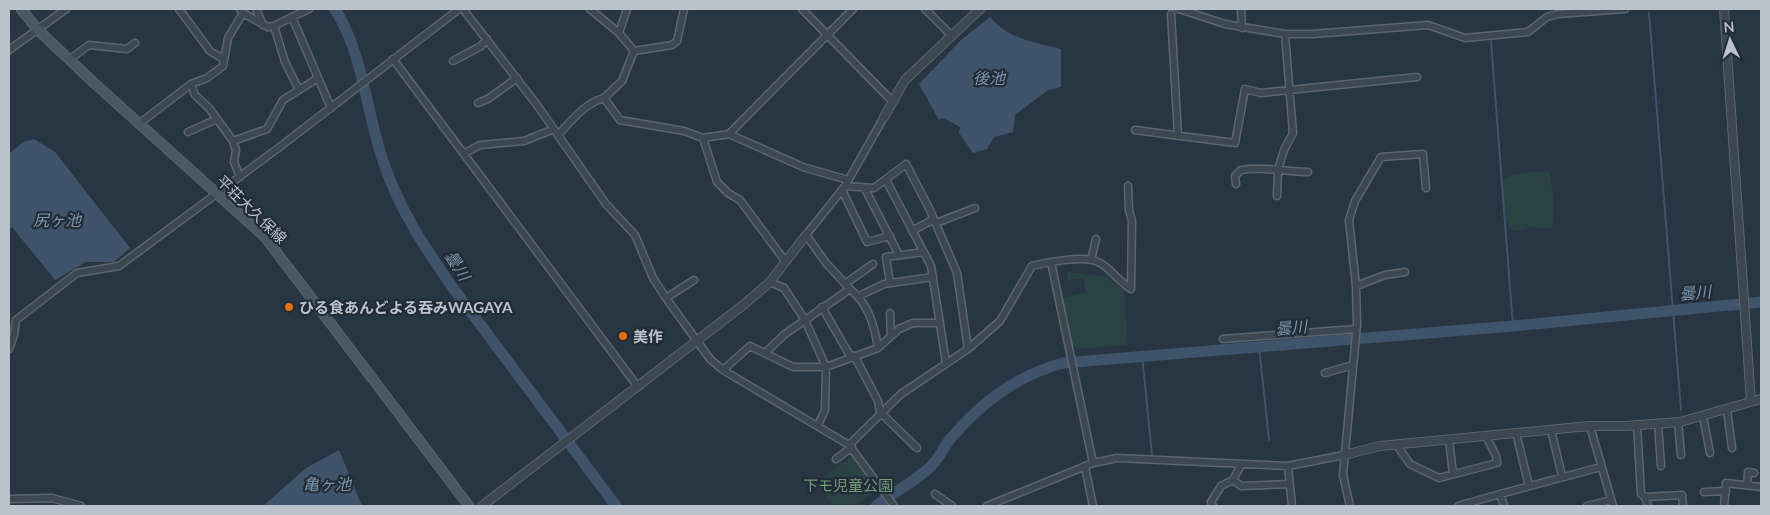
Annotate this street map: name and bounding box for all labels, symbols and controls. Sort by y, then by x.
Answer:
north arrow [1705,15,1755,65]
text: N [1723,18,1735,35]
water label: 後池 [973,68,1007,87]
street label: 平荘大久保線 [213,171,291,247]
water label: 尻ヶ池 [33,210,83,229]
water label: 曇川 [441,246,476,285]
water label: 曇川 [1678,281,1714,303]
place label: ひる食あんどよる吞みWAGAYA [299,298,513,316]
marker: ひる食あんどよる吞みWAGAYA [283,301,295,313]
water label: 曇川 [1274,316,1310,338]
place label: 美作 [633,327,663,345]
marker: 美作 [617,330,629,342]
water label: 亀ヶ池 [303,474,353,493]
park label: 下モ児童公園 [803,476,893,494]

